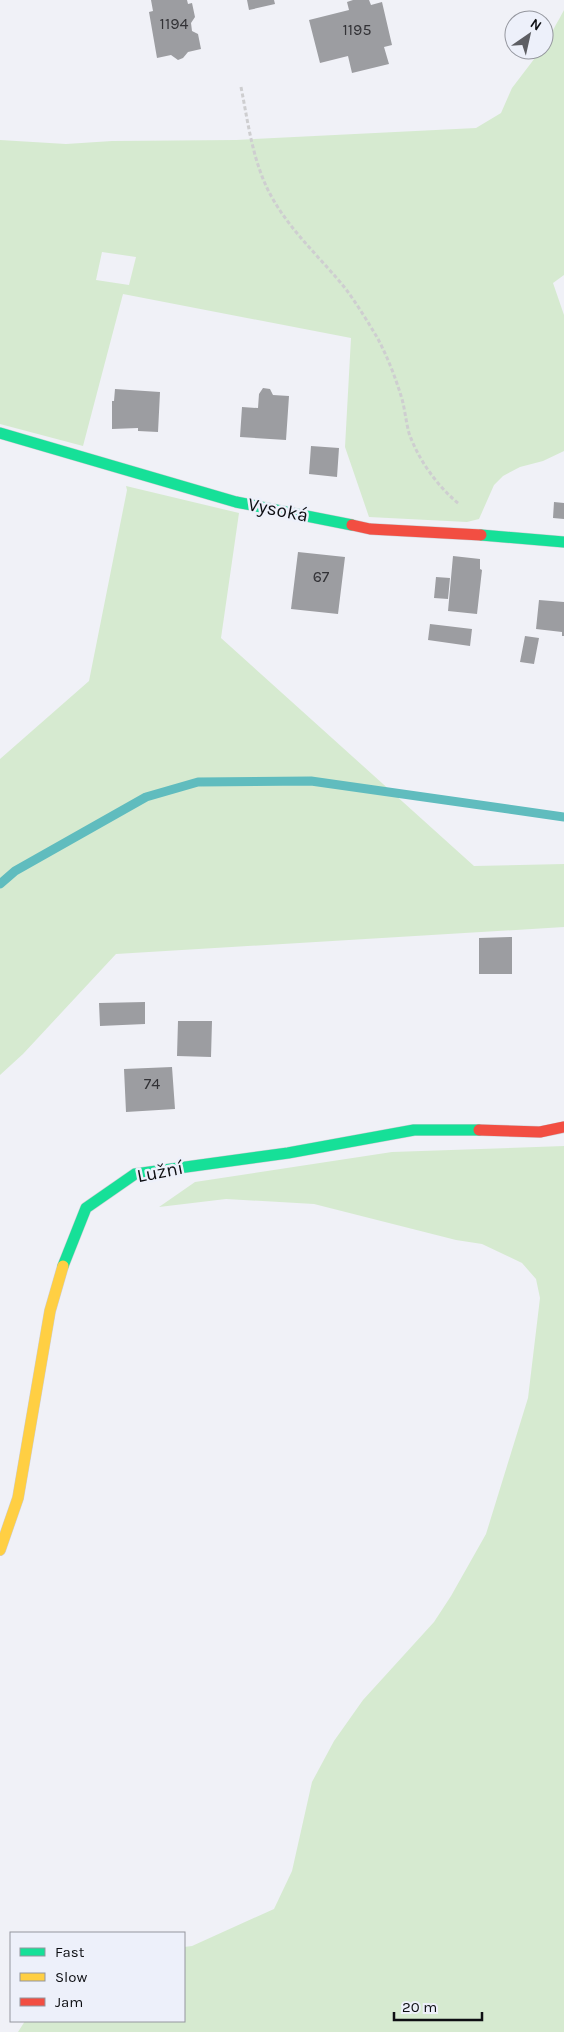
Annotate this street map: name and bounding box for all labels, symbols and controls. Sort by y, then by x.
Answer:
north arrow [504,10,554,60]
house number: 1194 [160,14,188,33]
text: N [527,15,545,34]
house number: 1195 [343,20,371,39]
street label: Vysoká [246,493,310,527]
house number: 67 [313,567,330,586]
house number: 74 [144,1074,160,1093]
street label: Lužní [135,1157,185,1187]
legend [10,1932,185,2022]
text: Fast [55,1943,85,1961]
text: Slow [55,1968,87,1986]
scale bar [394,1990,482,2022]
text: Jam [55,1993,83,2011]
text: 20 m [402,1998,437,2016]

